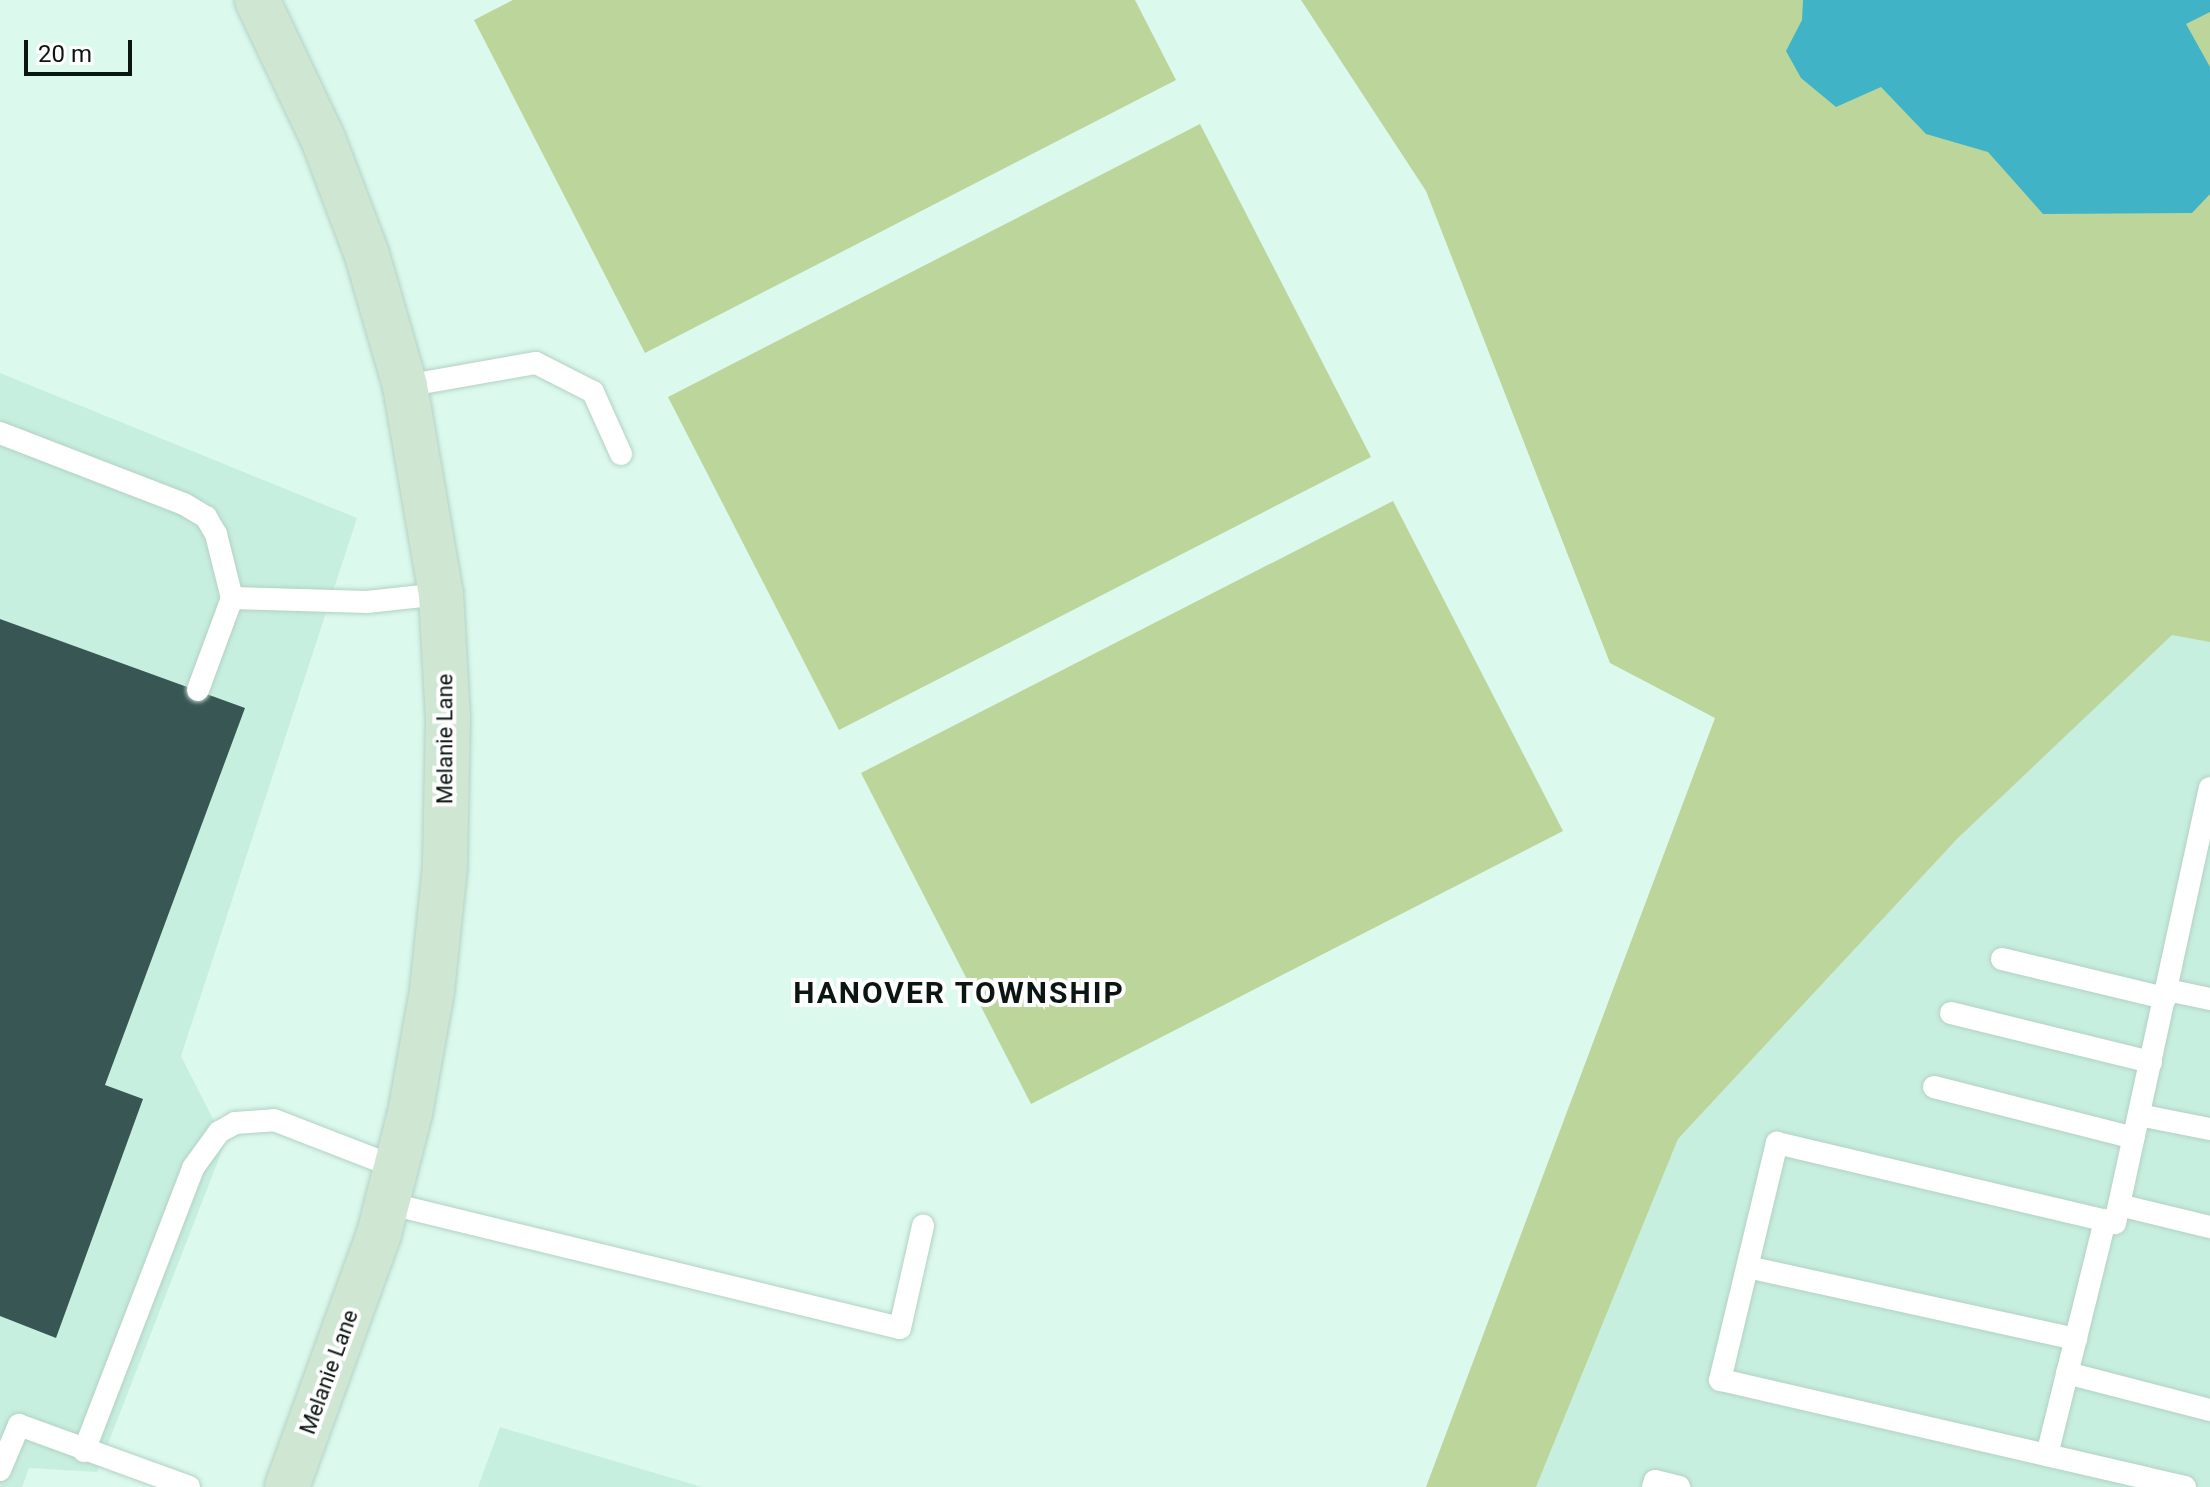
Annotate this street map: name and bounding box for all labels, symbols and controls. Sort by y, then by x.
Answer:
scale bar [28,24,136,74]
text: 20 m [38,40,92,68]
street label: Melanie Lane [432,674,458,804]
district label: HANOVER TOWNSHIP [793,975,1125,1011]
street label: Melanie Lane [294,1306,364,1438]

